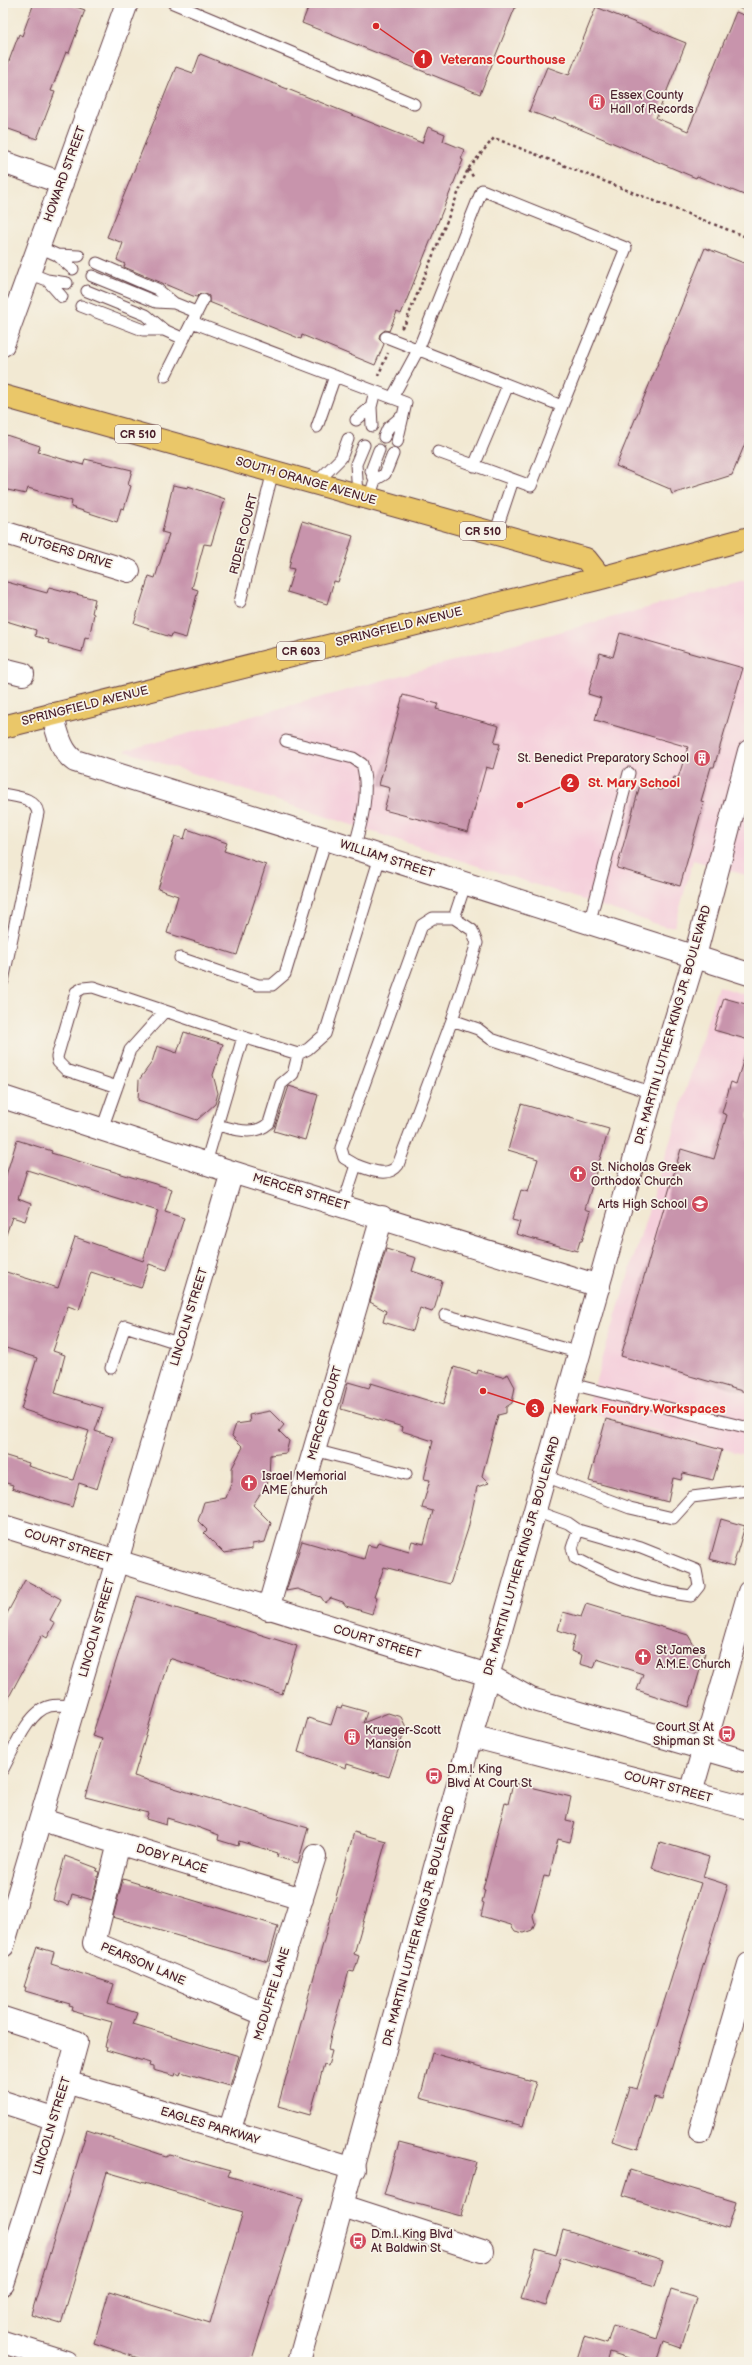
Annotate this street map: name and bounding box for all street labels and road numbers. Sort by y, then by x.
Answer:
street label: HOWARD STREET [41,123,90,224]
road number: CR 510 [115,425,161,443]
street label: SOUTH ORANGE AVENUE [234,454,378,508]
street label: RIDER COURT [227,491,261,576]
road number: CR 510 [460,522,506,540]
street label: RUTGERS DRIVE [18,530,114,572]
street label: SPRINGFIELD AVENUE [334,604,464,650]
road number: CR 603 [277,642,325,660]
street label: SPRINGFIELD AVENUE [20,683,150,729]
street label: WILLIAM STREET [338,837,437,882]
street label: DR. MARTIN LUTHER KING JR. BOULEVARD [632,903,714,1146]
street label: MERCER STREET [251,1170,352,1214]
street label: LINCOLN STREET [167,1265,211,1368]
street label: MERCER COURT [304,1363,346,1462]
street label: DR. MARTIN LUTHER KING JR. BOULEVARD [481,1434,563,1677]
street label: COURT STREET [22,1526,114,1567]
street label: LINCOLN STREET [76,1576,118,1679]
street label: COURT STREET [331,1622,423,1663]
street label: COURT STREET [622,1768,715,1806]
street label: DR. MARTIN LUTHER KING JR. BOULEVARD [380,1804,458,2048]
street label: DOBY PLACE [134,1841,210,1877]
street label: PEARSON LANE [98,1939,188,1989]
street label: MCDUFFIE LANE [251,1945,293,2042]
street label: LINCOLN STREET [30,2074,74,2177]
street label: EAGLES PARKWAY [159,2104,262,2148]

